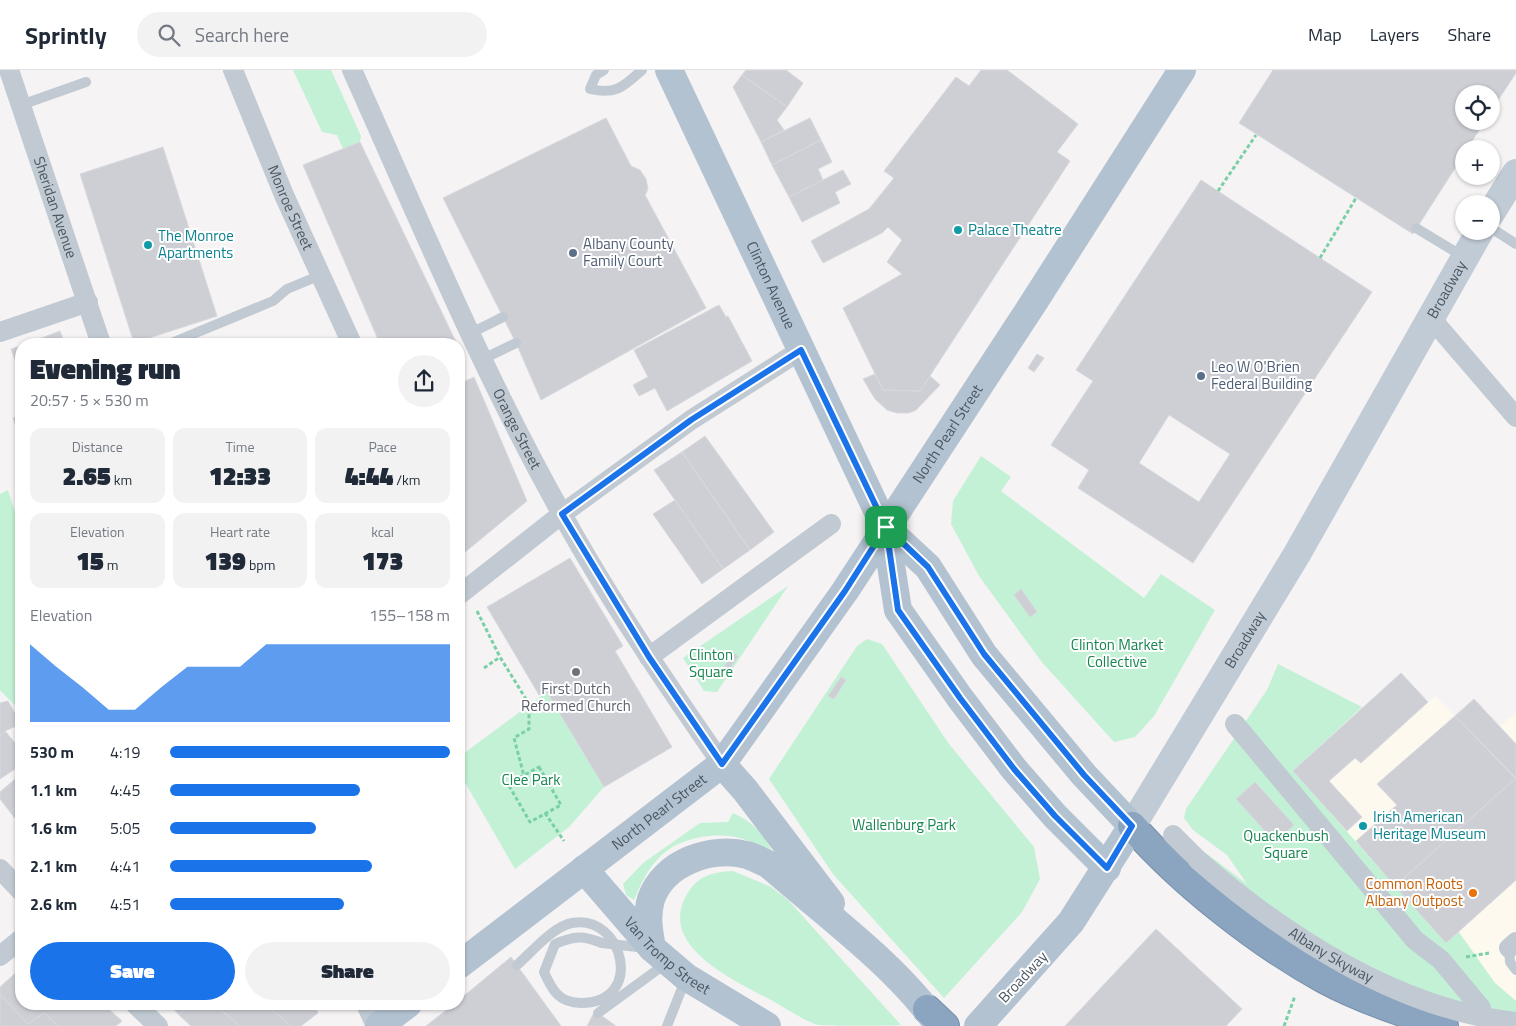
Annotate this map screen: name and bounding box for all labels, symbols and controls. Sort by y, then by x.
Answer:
search box [137,12,487,57]
text: Sprintly [25,17,107,53]
text: Search here [195,20,289,49]
icon: search [155,21,183,49]
text: Map [1308,21,1342,48]
text: Layers [1370,21,1419,48]
text: Share [1447,21,1491,48]
map controls [1455,85,1500,240]
button: locate [1455,85,1500,130]
button: + [1455,140,1500,185]
street label: Sheridan Avenue [28,153,83,261]
street label: Monroe Street [262,161,320,254]
button: − [1455,195,1500,240]
place label: Palace Theatre [968,218,1062,241]
place label: The Monroe Apartments [158,224,234,264]
marker: Palace Theatre [952,224,964,236]
place label: Albany County Family Court [583,232,674,272]
street label: Clinton Avenue [741,237,802,333]
marker: The Monroe Apartments [142,239,154,251]
marker: Albany County Family Court [567,247,579,259]
street label: Broadway [1421,256,1472,323]
text: Evening run [30,347,181,390]
button: share [398,355,450,407]
place label: Leo W O'Brien Federal Building [1211,355,1312,395]
marker: Leo W O'Brien Federal Building [1195,370,1207,382]
street label: North Pearl Street [906,379,989,488]
street label: Orange Street [487,384,548,474]
text: 20:57 · 5 × 530 m [30,388,149,412]
text: Distance [72,436,123,457]
text: Time [225,436,255,457]
text: Pace [368,436,397,457]
text: 2.65 [62,457,111,495]
text: 12:33 [209,457,271,495]
text: 4:44 [345,457,393,495]
text: km [111,469,132,490]
text: /km [393,469,421,490]
pin [865,506,907,548]
icon: arrive [872,513,900,541]
text: Elevation [70,521,125,542]
text: Heart rate [210,521,270,542]
text: kcal [371,521,394,542]
text: 15 [76,542,104,580]
text: 139 [205,542,246,580]
text: 173 [362,542,403,580]
text: m [104,554,118,575]
text: bpm [246,554,275,575]
text: Elevation [30,603,92,627]
text: 155–158 m [369,603,450,627]
street label: Broadway [1218,606,1271,673]
park label: Clinton Market Collective [1071,633,1164,673]
park label: Clinton Square [689,643,733,683]
marker: First Dutch Reformed Church [570,666,582,678]
place label: First Dutch Reformed Church [521,677,631,717]
text: 530 m [30,740,74,764]
text: 4:19 [110,740,140,764]
street label: North Pearl Street [606,767,712,855]
park label: Clee Park [502,768,560,791]
text: 1.1 km [30,778,77,802]
text: 4:45 [110,778,140,802]
place label: Irish American Heritage Museum [1373,805,1486,845]
park label: Wallenburg Park [852,813,956,836]
text: 1.6 km [30,816,77,840]
text: 5:05 [110,816,140,840]
marker: Irish American Heritage Museum [1357,820,1369,832]
park label: Quackenbush Square [1243,824,1329,864]
text: 2.1 km [30,854,77,878]
text: 4:41 [110,854,140,878]
place label: Common Roots Albany Outpost [1365,872,1464,912]
marker: Common Roots Albany Outpost [1467,887,1479,899]
text: 2.6 km [30,892,77,916]
text: 4:51 [110,892,140,916]
street label: Van Tromp Street [619,911,716,1001]
street label: Albany Skyway [1284,921,1378,988]
button: Save [30,942,235,1000]
button: Share [245,942,450,1000]
street label: Broadway [993,946,1053,1008]

